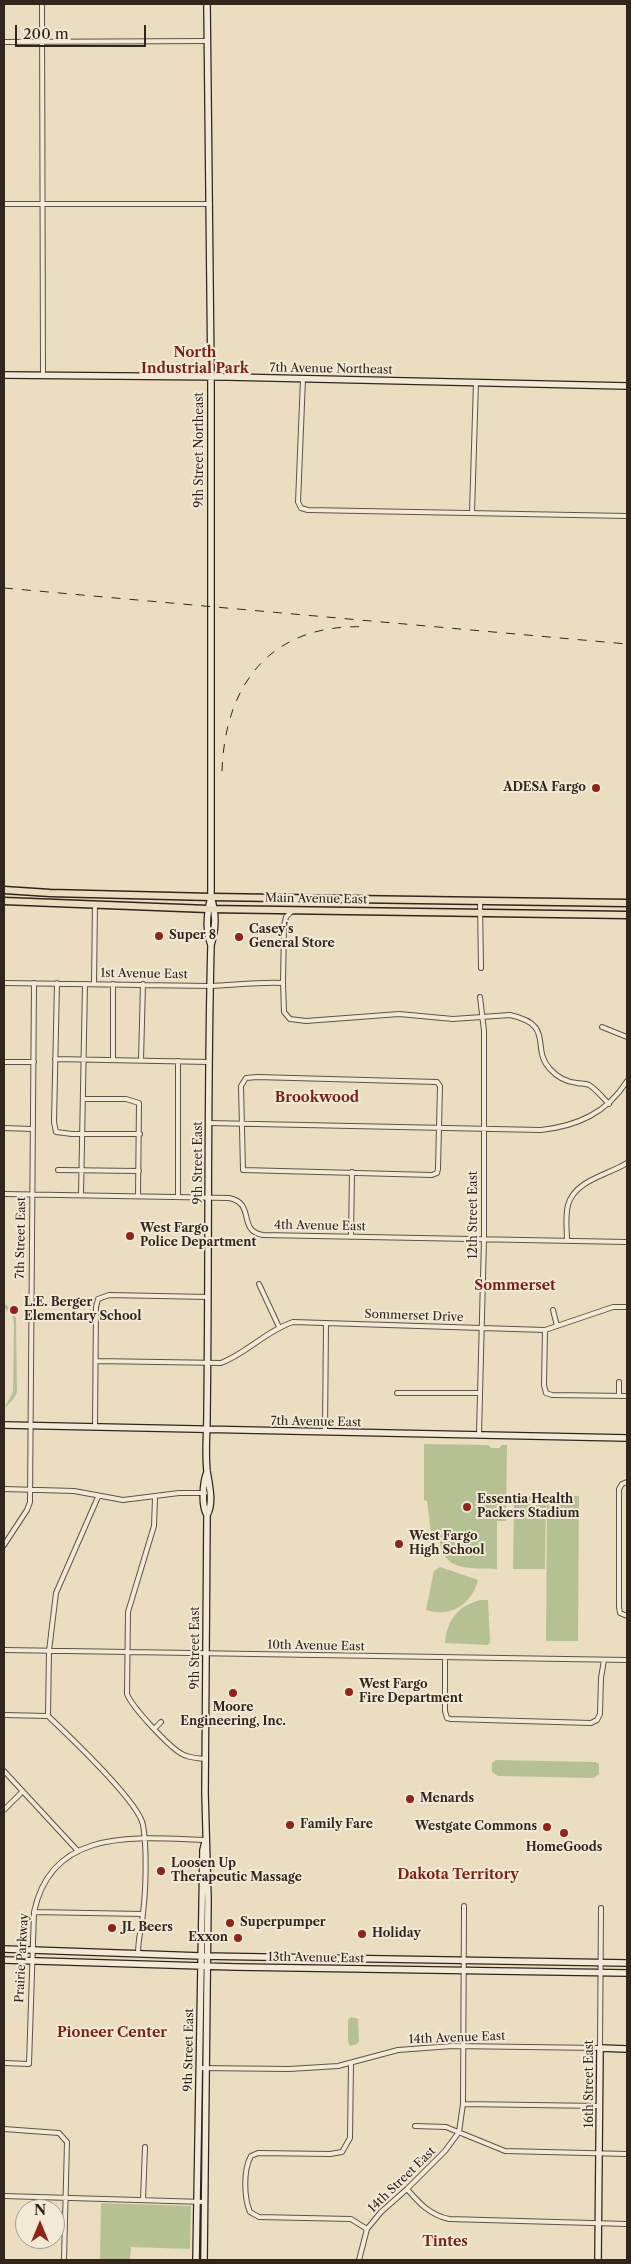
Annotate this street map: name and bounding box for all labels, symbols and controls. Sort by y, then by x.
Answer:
scale bar [18,15,149,47]
text: 200 m [23,24,69,43]
district label: North Industrial Park [141,345,249,378]
street label: 7th Avenue Northeast [269,361,393,377]
street label: 9th Street Northeast [193,392,207,508]
place label: ADESA Fargo [503,781,586,795]
marker: ADESA Fargo [590,782,602,794]
street label: Main Avenue East [265,891,367,907]
place label: Casey's General Store [249,923,335,951]
place label: Super 8 [169,929,216,943]
marker: Super 8 [153,930,165,942]
marker: Casey's General Store [233,931,245,943]
street label: 1st Avenue East [100,966,188,982]
district label: Brookwood [275,1090,359,1106]
street label: 9th Street East [192,1121,206,1205]
street label: 12th Street East [467,1171,481,1259]
street label: 7th Street East [13,1197,29,1279]
street label: 4th Avenue East [274,1218,366,1234]
place label: West Fargo Police Department [140,1222,256,1250]
marker: West Fargo Police Department [124,1230,136,1242]
district label: Sommerset [474,1278,556,1294]
place label: L.E. Berger Elementary School [24,1296,141,1324]
marker: L.E. Berger Elementary School [8,1304,20,1316]
street label: Sommerset Drive [364,1307,464,1325]
street label: 7th Avenue East [271,1414,361,1430]
place label: Essentia Health Packers Stadium [477,1493,579,1521]
marker: Essentia Health Packers Stadium [461,1501,473,1513]
place label: West Fargo High School [409,1530,484,1558]
marker: West Fargo High School [393,1538,405,1550]
street label: 9th Street East [189,1606,203,1690]
street label: 10th Avenue East [267,1638,365,1654]
place label: West Fargo Fire Department [359,1678,463,1706]
marker: West Fargo Fire Department [343,1686,355,1698]
marker: Moore Engineering, Inc. [227,1687,239,1699]
place label: Moore Engineering, Inc. [180,1701,286,1729]
place label: Menards [420,1792,474,1806]
marker: Menards [404,1793,416,1805]
place label: Family Fare [300,1818,373,1832]
marker: Family Fare [284,1819,296,1831]
place label: Westgate Commons [415,1820,537,1834]
marker: Westgate Commons [541,1821,553,1833]
marker: HomeGoods [558,1827,570,1839]
place label: HomeGoods [526,1841,602,1855]
place label: Loosen Up Therapeutic Massage [171,1857,302,1885]
marker: Loosen Up Therapeutic Massage [155,1865,167,1877]
district label: Dakota Territory [397,1867,519,1883]
street label: Prairie Parkway [12,1913,32,2003]
place label: Superpumper [240,1916,326,1930]
marker: Superpumper [224,1917,236,1929]
place label: JL Beers [122,1921,173,1935]
marker: JL Beers [106,1922,118,1934]
place label: Holiday [372,1927,421,1941]
marker: Holiday [356,1928,368,1940]
place label: Exxon [188,1931,228,1945]
marker: Exxon [232,1932,244,1944]
street label: 13th Avenue East [268,1950,364,1966]
street label: 9th Street East [181,2008,197,2092]
district label: Pioneer Center [57,2025,167,2041]
street label: 14th Avenue East [408,2029,506,2047]
street label: 16th Street East [583,2040,597,2128]
street label: 14th Street East [365,2144,439,2216]
north arrow [15,2199,65,2249]
text: N [34,2201,46,2219]
district label: Tintes [422,2234,468,2250]

